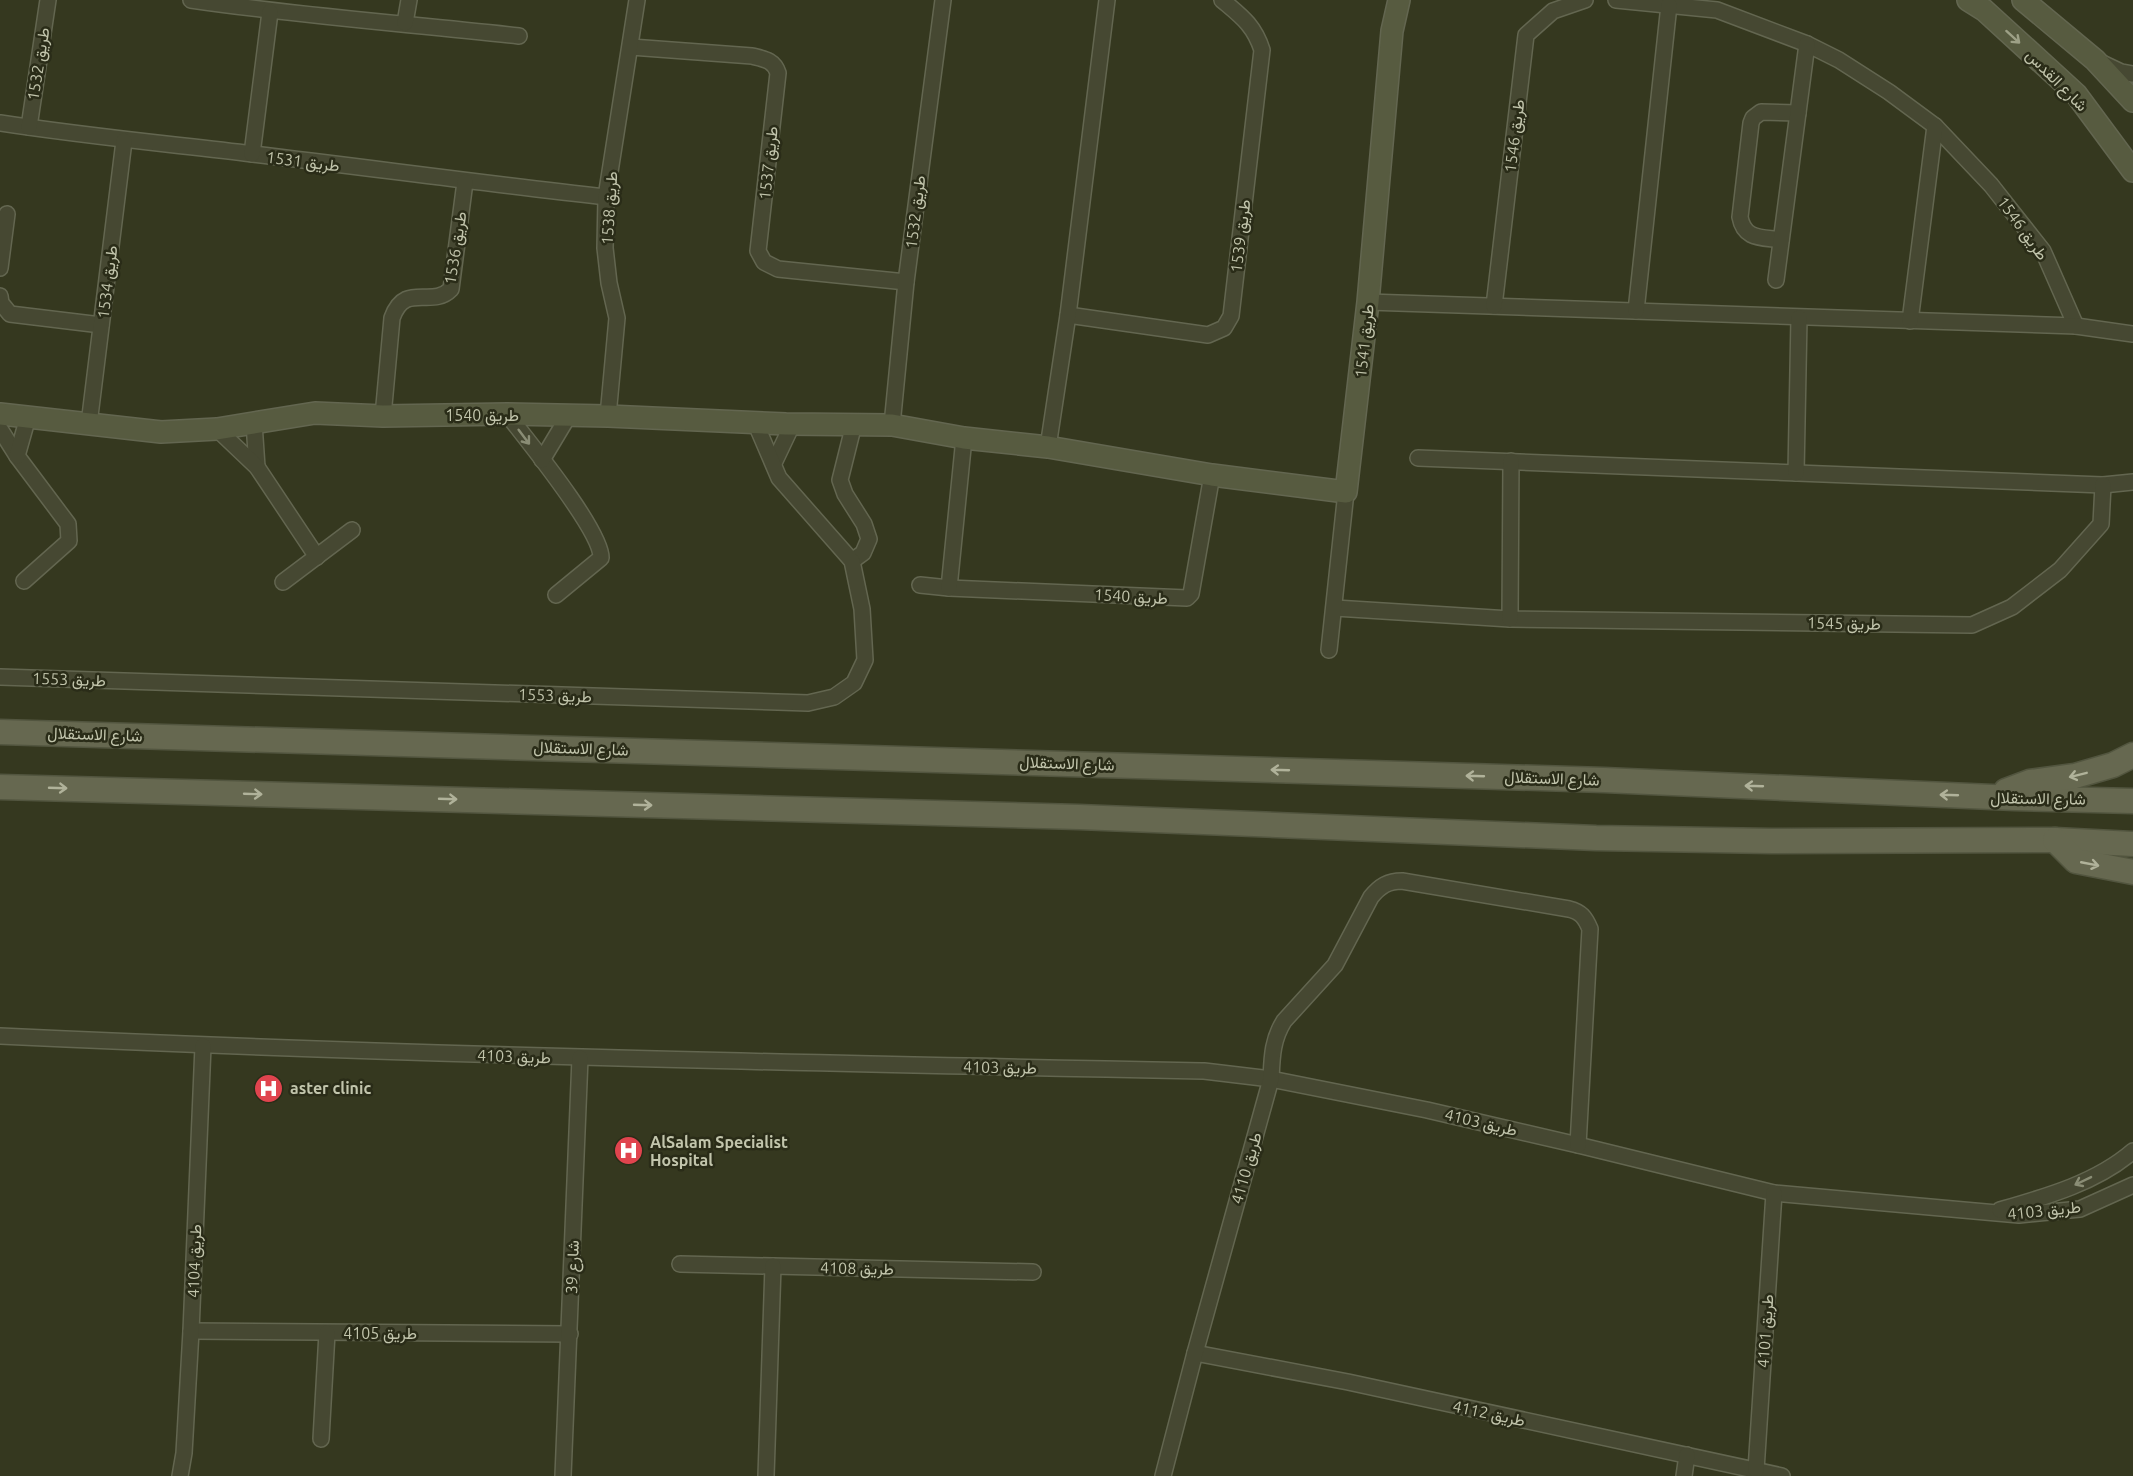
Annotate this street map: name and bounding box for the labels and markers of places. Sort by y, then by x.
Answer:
hospital icon: aster clinic [253,1072,285,1104]
place label: aster clinic [290,1079,371,1097]
place label: AlSalam Specialist Hospital [650,1133,788,1169]
hospital icon: AlSalam Specialist Hospital [613,1135,645,1167]

